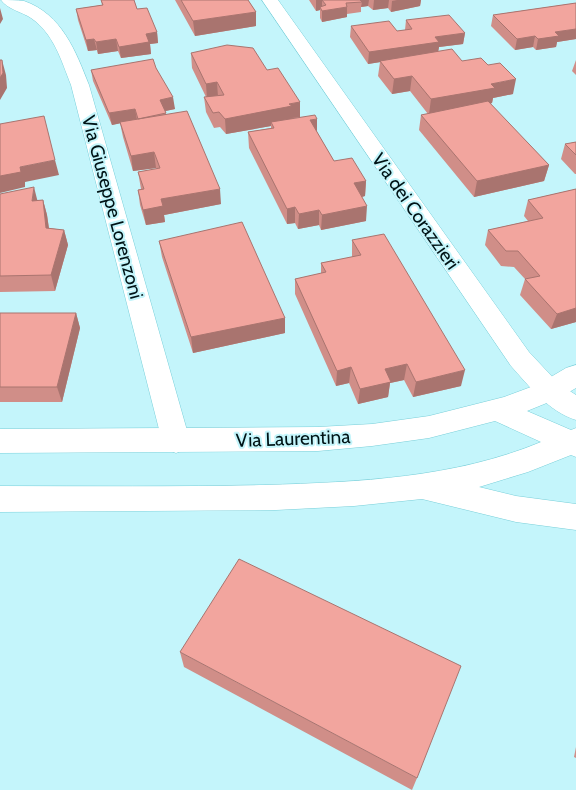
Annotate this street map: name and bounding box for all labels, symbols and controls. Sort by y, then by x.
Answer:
street label: Via Giuseppe Lorenzoni [77,113,148,301]
street label: Via dei Corazzieri [367,149,464,274]
street label: Via Laurentina [235,425,351,452]

